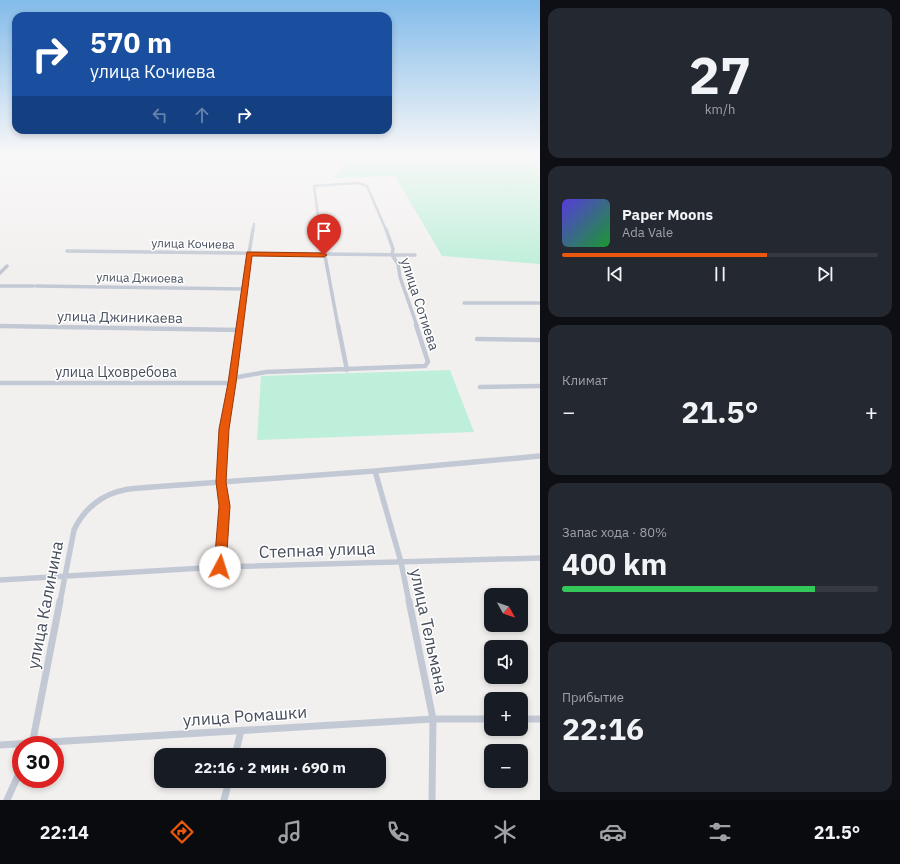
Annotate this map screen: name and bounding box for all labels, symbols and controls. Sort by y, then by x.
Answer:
text: 570 m [90,24,172,61]
icon: right [24,28,76,80]
text: 27 [689,41,751,108]
text: улица Кочиева [90,60,215,83]
text: km/h [705,101,735,118]
icon: left [149,104,171,126]
icon: ahead [191,104,213,126]
icon: right [233,104,255,126]
text: Paper Moons [622,205,713,224]
pin [307,214,341,255]
icon: arrive [313,220,335,242]
text: Ada Vale [622,224,673,241]
street label: улица Кочиева [151,235,236,252]
street label: улица Сотиева [397,255,444,353]
icon: previous [604,263,626,285]
icon: pause [709,263,731,285]
icon: next [814,263,836,285]
street label: улица Джиоева [96,269,184,286]
street label: улица Джиникаева [57,307,183,327]
street label: улица Цховребова [55,363,177,381]
text: Климат [562,372,608,389]
text: 21.5° [681,392,759,431]
text: − [562,397,575,426]
text: + [865,397,878,426]
text: Запас хода · 80% [562,524,667,541]
street label: Степная улица [258,537,376,563]
street label: улица Калинина [22,539,68,671]
text: 400 km [562,544,667,583]
position arrow [199,546,241,588]
street label: улица Тельмана [405,566,453,696]
north arrow [484,588,528,632]
map controls [484,588,528,788]
button: sound [484,640,528,684]
text: Прибытие [562,689,624,706]
button: + [484,692,528,736]
street label: улица Ромашки [182,701,308,731]
text: 22:16 [562,709,644,748]
speed limit sign: 30 [12,736,64,788]
button: − [484,744,528,788]
text: 22:16 · 2 мин · 690 m [194,758,346,777]
icon: directions [168,818,196,846]
icon: music [276,818,304,846]
icon: phone [384,818,412,846]
icon: climate [491,818,519,846]
icon: car [599,818,627,846]
icon: filters [706,818,734,846]
text: 22:14 [40,821,89,844]
text: 21.5° [814,821,860,844]

